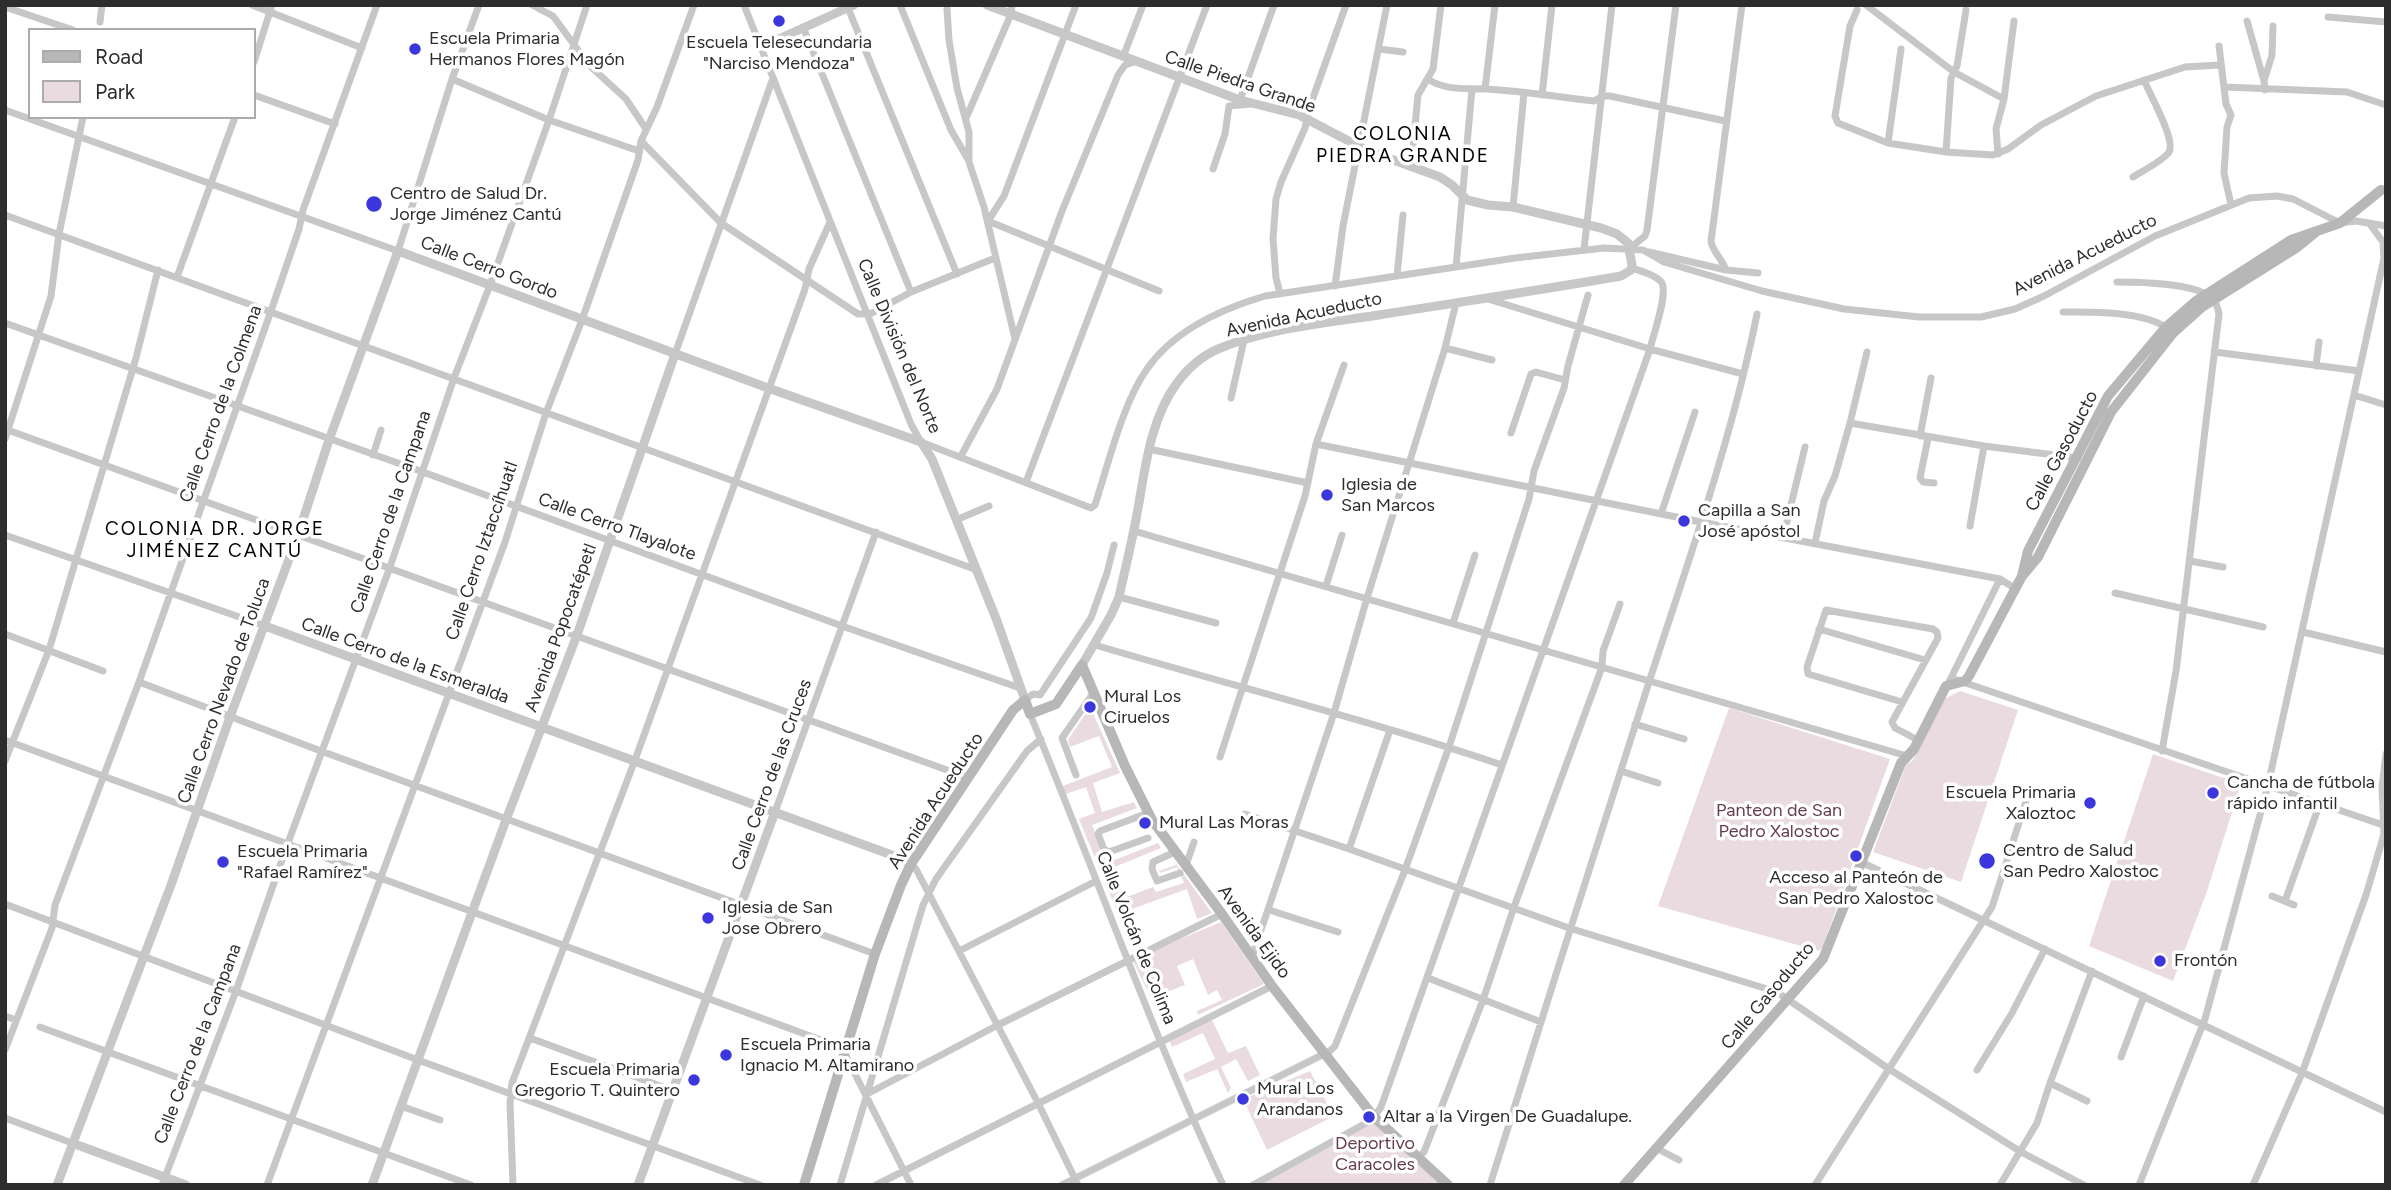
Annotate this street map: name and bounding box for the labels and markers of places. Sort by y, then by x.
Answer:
marker: Escuela Telesecundaria "Narciso Mendoza" [771,13,787,29]
place label: Escuela Primaria Hermanos Flores Magón [429,28,625,70]
place label: Escuela Telesecundaria "Narciso Mendoza" [686,32,872,74]
marker: Escuela Primaria Hermanos Flores Magón [407,41,423,57]
place label: Centro de Salud Dr. Jorge Jiménez Cantú [390,183,561,226]
marker: Centro de Salud Dr. Jorge Jiménez Cantú [364,194,384,214]
place label: Iglesia de San Marcos [1341,474,1435,516]
marker: Iglesia de San Marcos [1319,487,1335,503]
place label: Capilla a San José apóstol [1698,500,1800,542]
marker: Capilla a San José apóstol [1676,513,1692,529]
place label: Mural Los Ciruelos [1104,686,1181,728]
marker: Mural Los Ciruelos [1082,699,1098,715]
place label: Cancha de fútbola rápido infantil [2227,772,2375,814]
place label: Escuela Primaria Xaloztoc [1945,782,2076,824]
marker: Cancha de fútbola rápido infantil [2205,785,2221,801]
marker: Escuela Primaria Xaloztoc [2082,795,2098,811]
place label: Mural Las Moras [1159,812,1289,834]
marker: Mural Las Moras [1137,815,1153,831]
place label: Centro de Salud San Pedro Xalostoc [2003,840,2159,882]
place label: Escuela Primaria "Rafael Ramírez" [237,841,368,884]
marker: Acceso al Panteón de San Pedro Xalostoc [1848,848,1864,864]
marker: Centro de Salud San Pedro Xalostoc [1977,851,1997,871]
marker: Escuela Primaria "Rafael Ramírez" [215,854,231,870]
place label: Acceso al Panteón de San Pedro Xalostoc [1769,867,1943,910]
place label: Iglesia de San Jose Obrero [722,897,833,940]
marker: Iglesia de San Jose Obrero [700,910,716,926]
place label: Frontón [2174,950,2237,972]
marker: Frontón [2152,953,2168,969]
place label: Escuela Primaria Ignacio M. Altamirano [740,1034,914,1076]
marker: Escuela Primaria Ignacio M. Altamirano [718,1047,734,1063]
place label: Escuela Primaria Gregorio T. Quintero [515,1059,680,1102]
marker: Escuela Primaria Gregorio T. Quintero [686,1072,702,1088]
place label: Mural Los Arandanos [1257,1078,1343,1120]
marker: Mural Los Arandanos [1235,1091,1251,1107]
place label: Altar a la Virgen De Guadalupe. [1383,1106,1632,1128]
marker: Altar a la Virgen De Guadalupe. [1361,1109,1377,1125]

